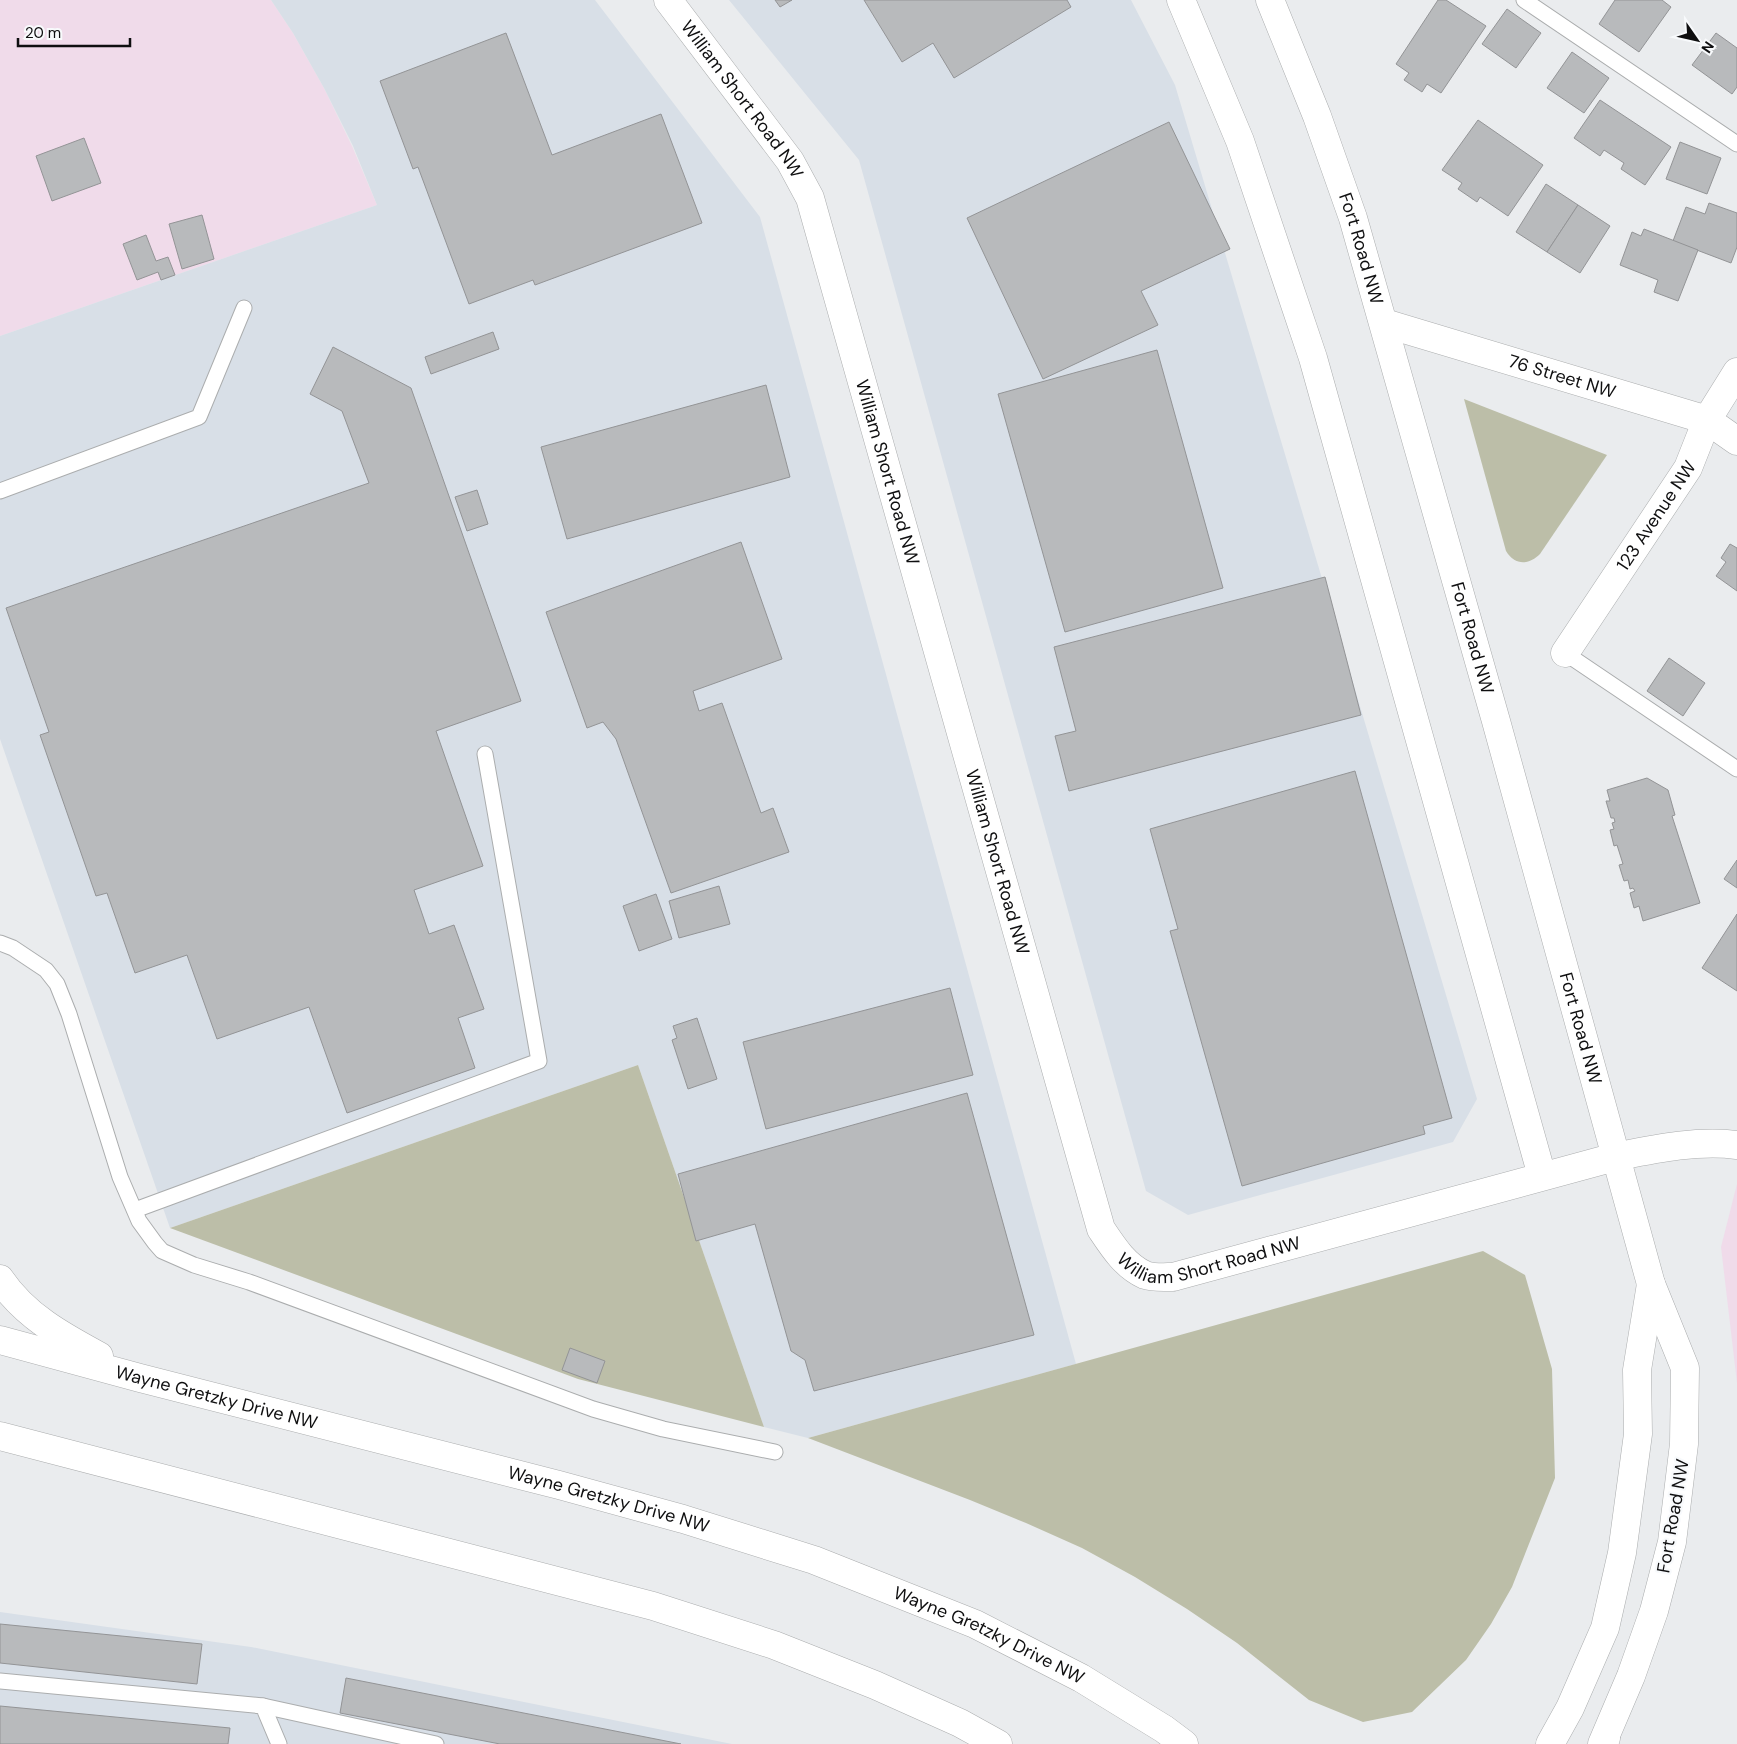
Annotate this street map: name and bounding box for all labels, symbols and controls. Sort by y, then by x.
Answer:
scale bar [18,15,130,47]
street label: William Short Road NW [676,15,809,182]
north arrow [1672,15,1722,65]
text: 20 m [25,23,61,43]
text: N [1697,38,1718,57]
street label: Fort Road NW [1333,190,1389,307]
street label: 76 Street NW [1506,349,1619,404]
street label: William Short Road NW [850,377,925,568]
street label: 123 Avenue NW [1611,456,1702,575]
street label: Fort Road NW [1445,579,1500,697]
street label: William Short Road NW [960,767,1035,957]
street label: Fort Road NW [1554,970,1607,1087]
street label: William Short Road NW [1115,1230,1307,1258]
text: William Short Road NW [1112,1231,1303,1289]
street label: Wayne Gretzky Drive NW [113,1360,320,1435]
street label: Fort Road NW [1651,1457,1695,1575]
street label: Wayne Gretzky Drive NW [505,1460,712,1538]
street label: Wayne Gretzky Drive NW [890,1581,1089,1690]

